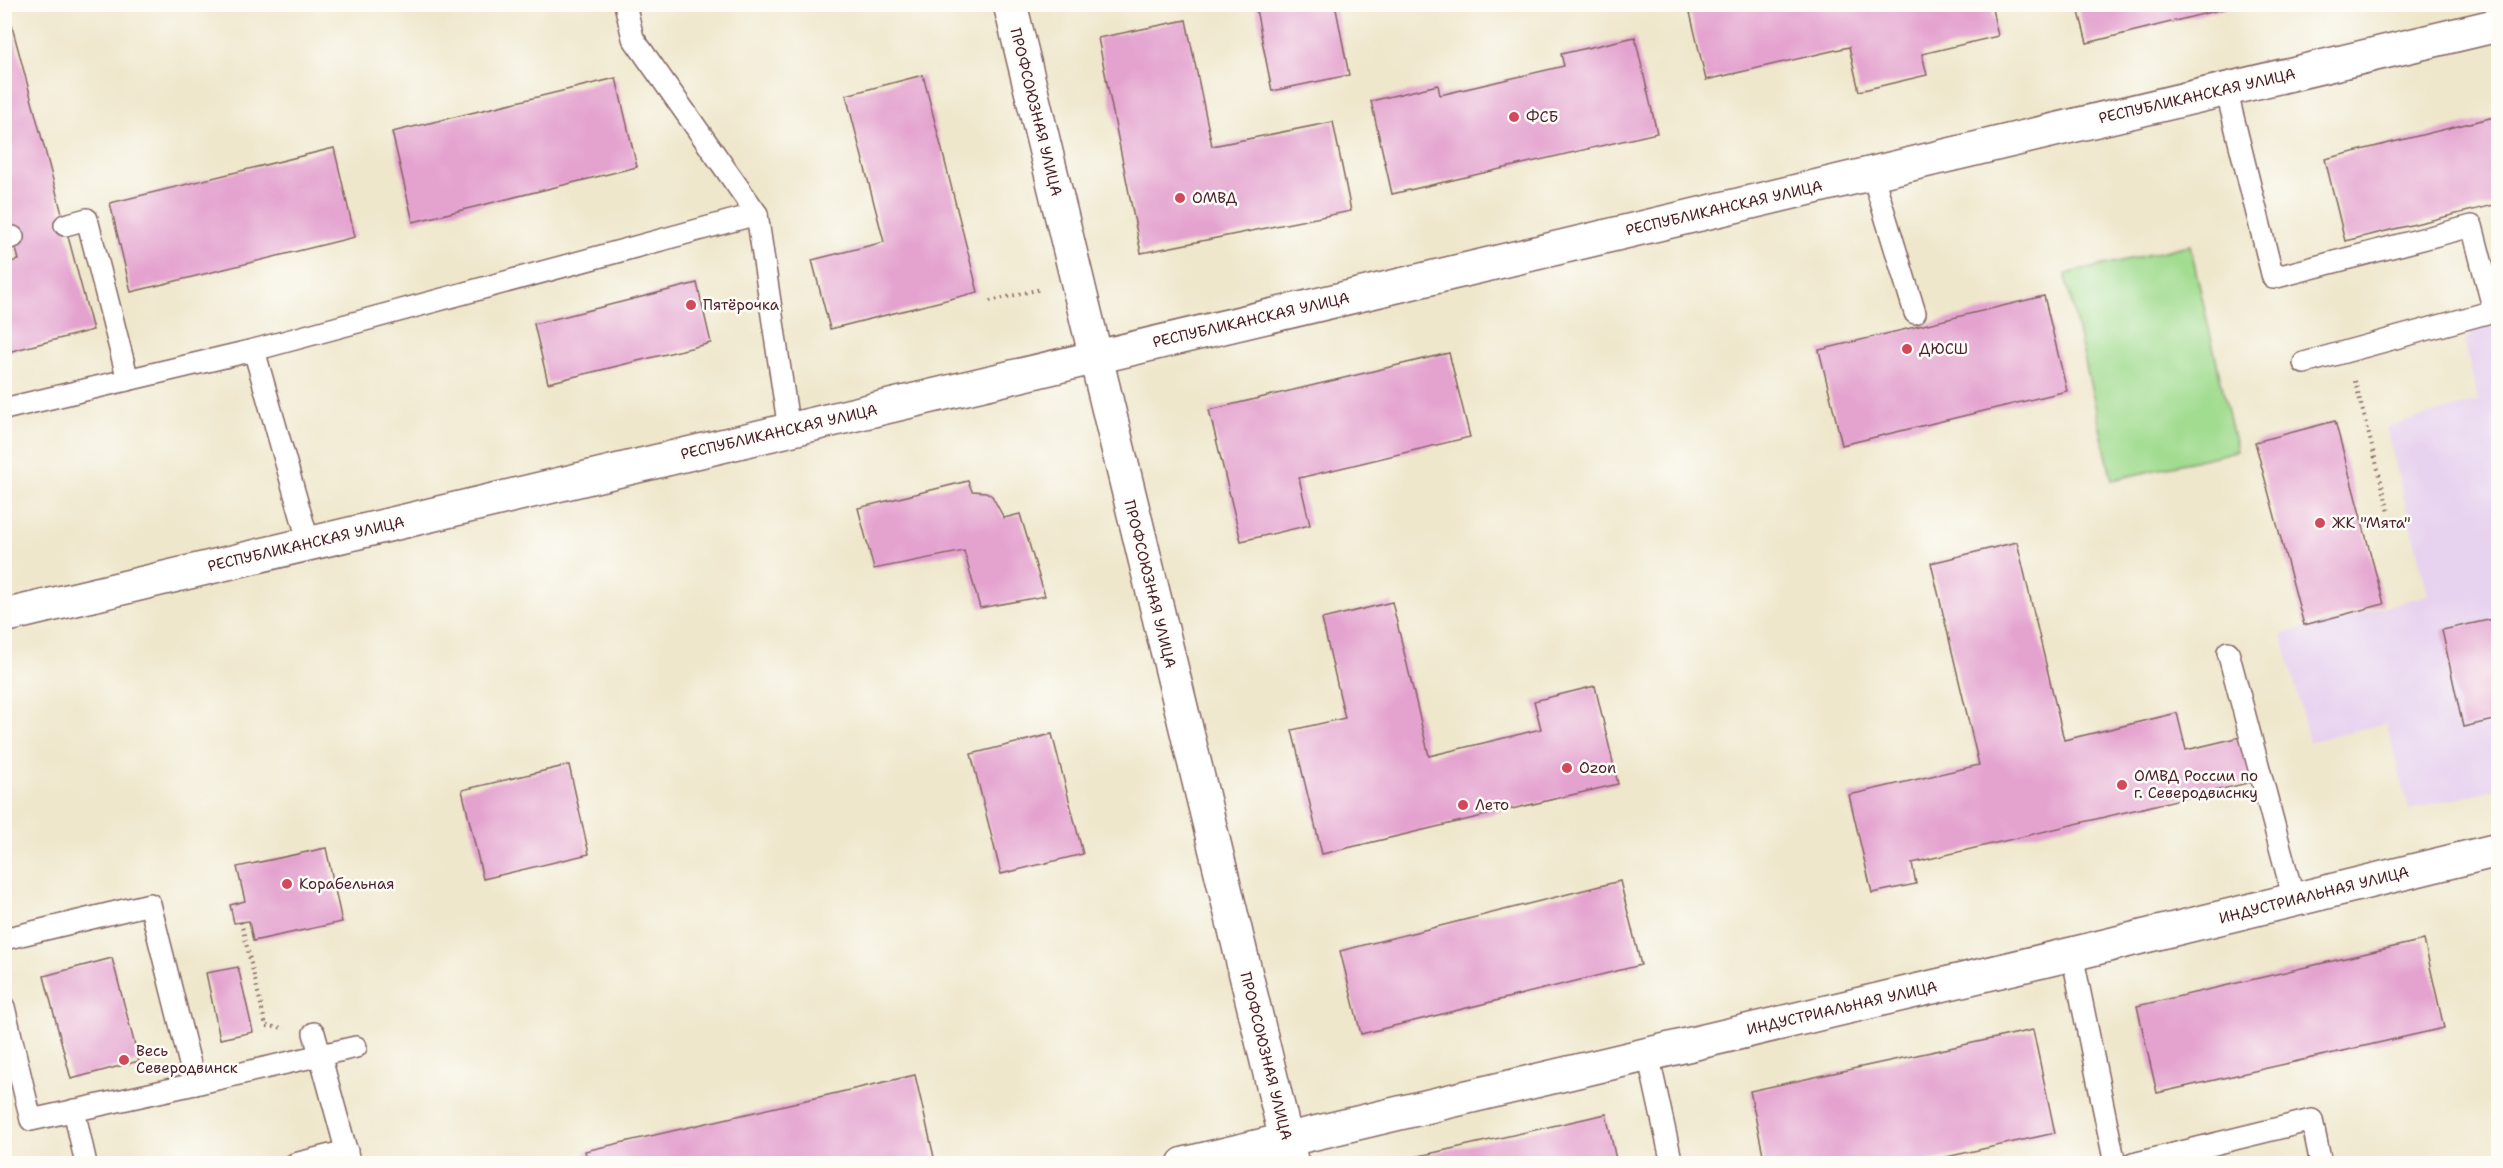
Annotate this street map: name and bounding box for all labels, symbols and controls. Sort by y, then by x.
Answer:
street label: ПРОФСОЮЗНАЯ УЛИЦА [1005,26,1067,198]
street label: РЕСПУБЛИКАНСКАЯ УЛИЦА [2097,64,2298,128]
place label: ФСБ [1526,107,1558,127]
marker: ФСБ [1507,110,1521,124]
street label: РЕСПУБЛИКАНСКАЯ УЛИЦА [1624,176,1825,240]
place label: ОМВД [1192,188,1238,208]
marker: ОМВД [1173,191,1187,205]
street label: РЕСПУБЛИКАНСКАЯ УЛИЦА [1151,288,1352,352]
place label: Пятёрочка [703,295,780,315]
marker: Пятёрочка [684,298,698,312]
place label: ДЮСШ [1919,339,1968,359]
marker: ДЮСШ [1900,342,1914,356]
street label: РЕСПУБЛИКАНСКАЯ УЛИЦА [679,400,880,464]
street label: ПРОФСОЮЗНАЯ УЛИЦА [1119,498,1181,670]
street label: РЕСПУБЛИКАНСКАЯ УЛИЦА [206,512,407,576]
place label: ЖК "Мята" [2332,513,2411,533]
marker: ЖК "Мята" [2313,516,2327,530]
place label: Ozon [1579,758,1616,778]
marker: Ozon [1560,761,1574,775]
place label: ОМВД России по г. Северодвиснку [2134,766,2258,803]
marker: ОМВД России по г. Северодвиснку [2115,778,2129,792]
place label: Лето [1475,795,1509,815]
marker: Лето [1456,798,1470,812]
street label: ИНДУСТРИАЛЬНАЯ УЛИЦА [2217,862,2411,928]
place label: Корабельная [299,874,394,894]
marker: Корабельная [280,877,294,891]
street label: ПРОФСОЮЗНАЯ УЛИЦА [1235,970,1297,1142]
street label: ИНДУСТРИАЛЬНАЯ УЛИЦА [1745,976,1939,1040]
place label: Весь Северодвинск [136,1041,238,1078]
marker: Весь Северодвинск [117,1053,131,1067]

